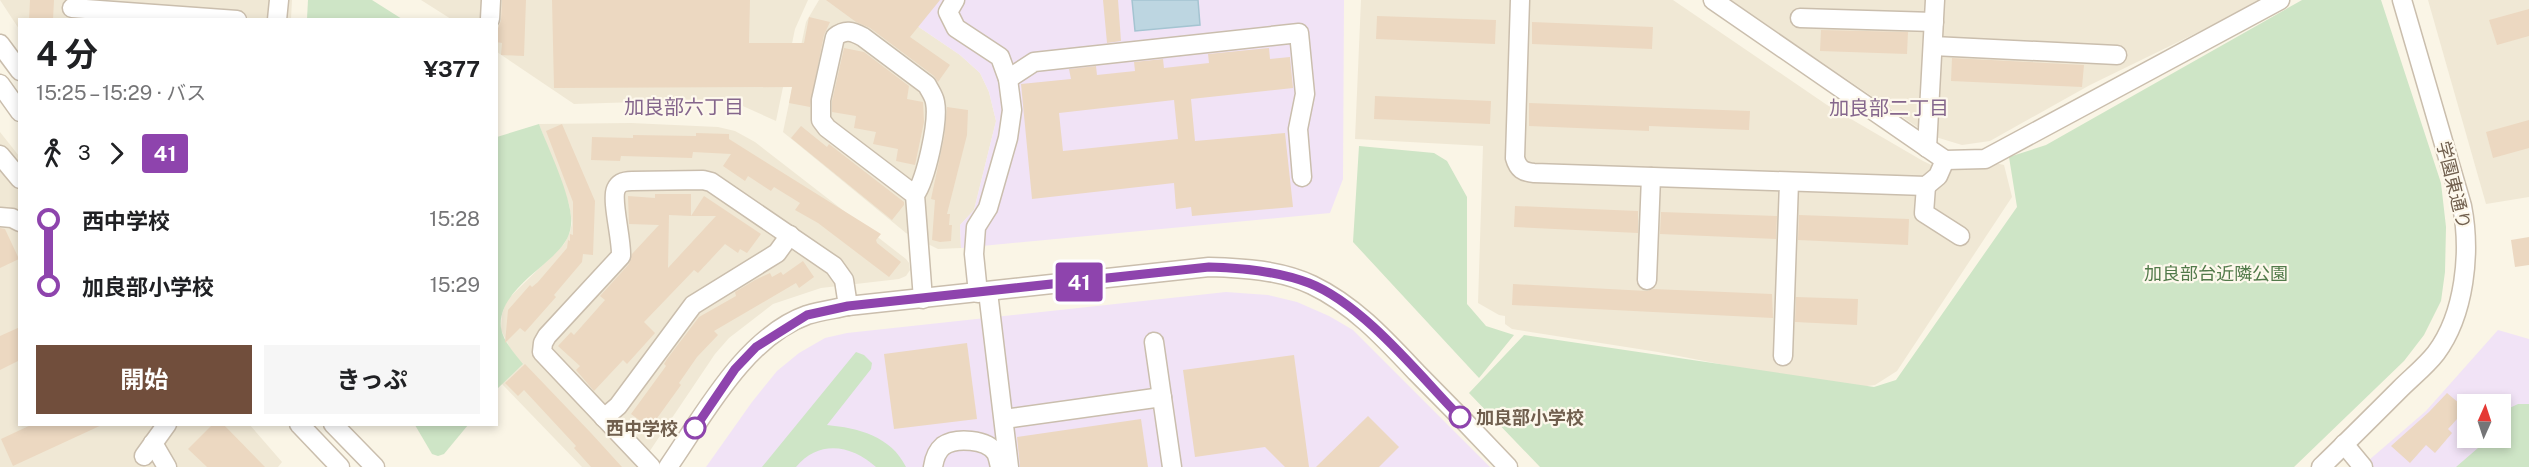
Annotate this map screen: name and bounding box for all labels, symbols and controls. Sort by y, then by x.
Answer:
text: 4 分 [36,35,98,73]
text: ¥377 [424,56,480,82]
text: 15:25 – 15:29 · バス [36,81,206,105]
district label: 加良部六丁目 [624,95,744,119]
district label: 加良部二丁目 [1829,96,1949,120]
icon: walk [36,137,69,170]
icon: forward [100,137,133,170]
street label: 学園東通り [2433,139,2475,231]
text: 3 [78,141,91,165]
text: 41 [154,141,176,166]
text: 15:28 [429,207,480,231]
text: 西中学校 [82,208,170,234]
line badge: 41 [1052,262,1106,302]
park label: 加良部台近隣公園 [2144,263,2288,284]
text: 41 [1068,270,1090,295]
text: 15:29 [430,273,480,297]
text: 加良部小学校 [82,274,214,300]
button: 開始 [36,345,252,414]
button: きっぷ [264,345,480,414]
north arrow [2457,394,2511,448]
map controls [2457,394,2511,448]
marker: 加良部小学校 [1449,406,1471,428]
place label: 加良部小学校 [1476,407,1584,428]
marker: 西中学校 [684,417,706,439]
place label: 西中学校 [606,418,678,439]

